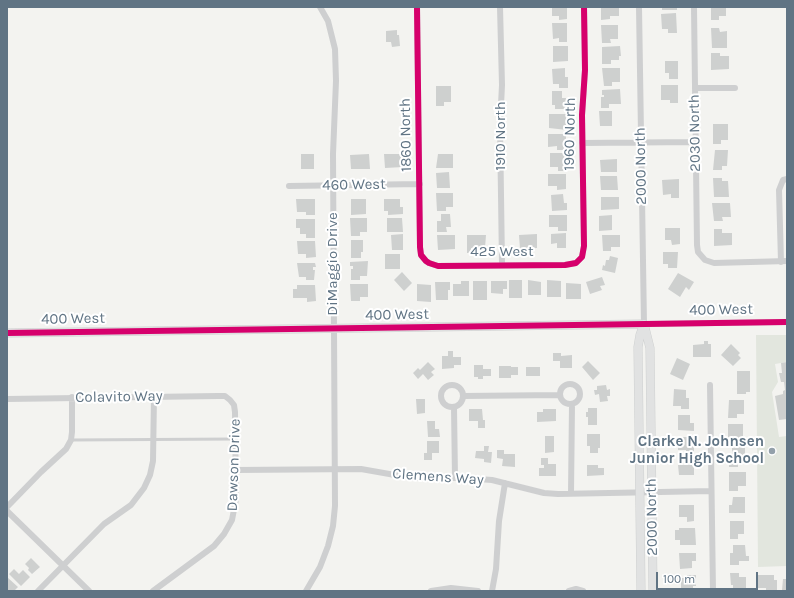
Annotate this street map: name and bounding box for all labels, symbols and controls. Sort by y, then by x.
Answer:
street label: 2030 North [685,94,705,172]
street label: 1960 North [560,97,580,171]
street label: 1860 North [396,98,416,172]
street label: 1910 North [492,101,510,171]
street label: 2000 North [631,127,651,205]
street label: 460 West [322,175,386,195]
street label: DiMaggio Drive [324,212,342,316]
street label: 425 West [470,243,534,261]
street label: 400 West [689,300,753,320]
street label: 400 West [365,305,429,325]
street label: 400 West [41,309,105,329]
street label: Colavito Way [75,387,163,407]
street label: Dawson Drive [223,418,245,512]
place label: Clarke N. Johnsen Junior High School [630,433,764,468]
marker: Clarke N. Johnsen Junior High School [767,446,777,456]
street label: Clemens Way [392,465,484,489]
street label: 2000 North [642,478,662,556]
scale bar [658,564,760,590]
text: 100 m [663,572,695,586]

